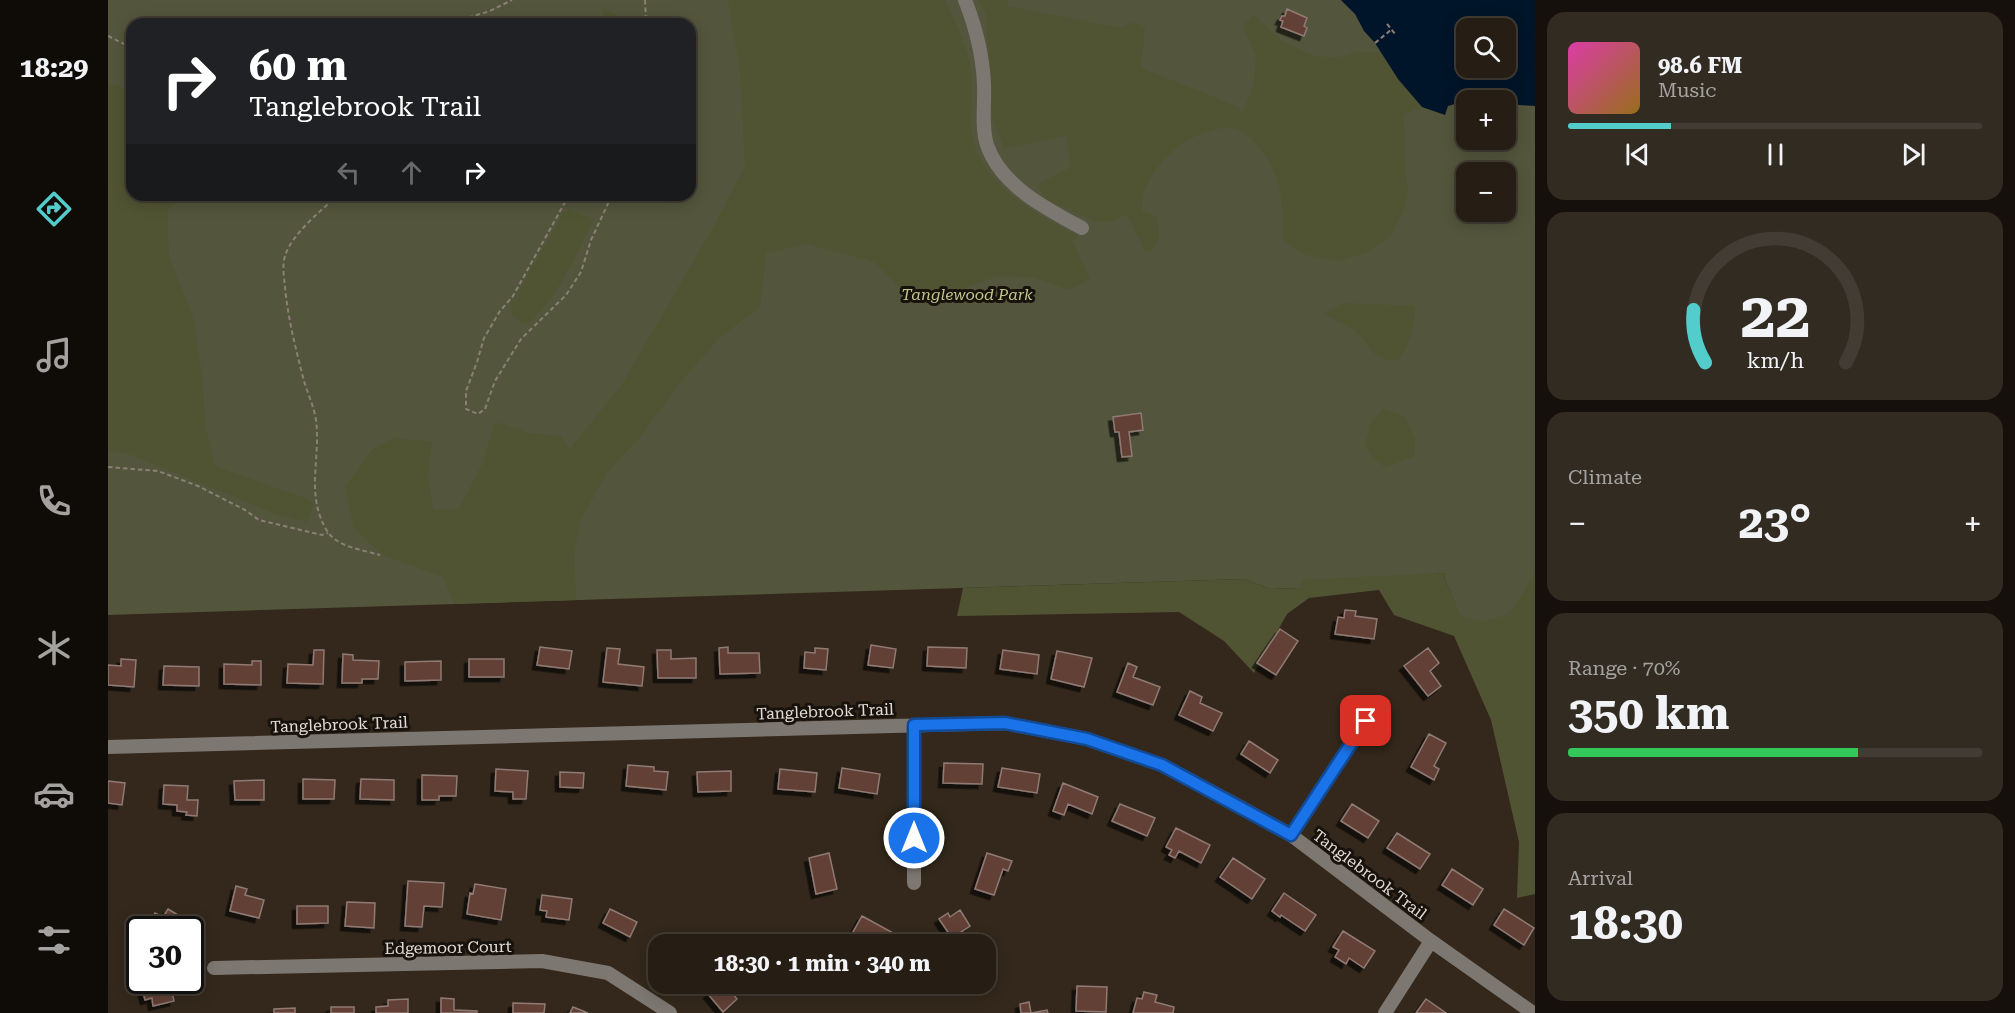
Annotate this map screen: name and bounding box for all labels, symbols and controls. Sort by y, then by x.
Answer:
map controls [1456,18,1516,222]
button: search [1456,18,1516,78]
text: 60 m [249,41,347,90]
icon: right [150,42,228,120]
text: 18:29 [20,52,88,84]
text: 98.6 FM [1658,53,1742,78]
text: Music [1658,78,1717,102]
button: + [1456,90,1516,150]
text: Tanglebrook Trail [249,91,481,123]
icon: previous [1621,138,1654,171]
icon: pause [1759,138,1792,171]
icon: next [1897,138,1930,171]
icon: left [332,156,365,189]
icon: ahead [395,156,428,189]
icon: right [458,156,491,189]
button: − [1456,162,1516,222]
icon: directions [33,188,75,230]
text: 22 [1740,279,1810,352]
park label: Tanglewood Park [901,285,1033,304]
icon: music [33,334,75,376]
text: km/h [1746,349,1804,374]
text: Climate [1568,465,1642,489]
icon: phone [33,480,75,522]
text: 23° [1739,496,1811,549]
text: − [1568,504,1586,543]
text: + [1964,504,1982,543]
icon: climate [33,627,75,669]
text: Range · 70% [1568,656,1680,680]
text: 350 km [1568,687,1729,740]
pin [1340,695,1391,746]
street label: Tanglebrook Trail [756,700,894,723]
icon: arrive [1349,704,1382,737]
street label: Tanglebrook Trail [270,713,408,736]
icon: car [33,773,75,815]
position arrow [882,806,946,870]
street label: Tanglebrook Trail [1309,825,1430,923]
text: Arrival [1568,866,1633,890]
text: 18:30 [1568,897,1683,950]
speed limit sign: 30 [126,916,204,994]
icon: filters [33,919,75,961]
street label: Edgemoor Court [384,937,512,958]
text: 18:30 · 1 min · 340 m [713,951,931,976]

